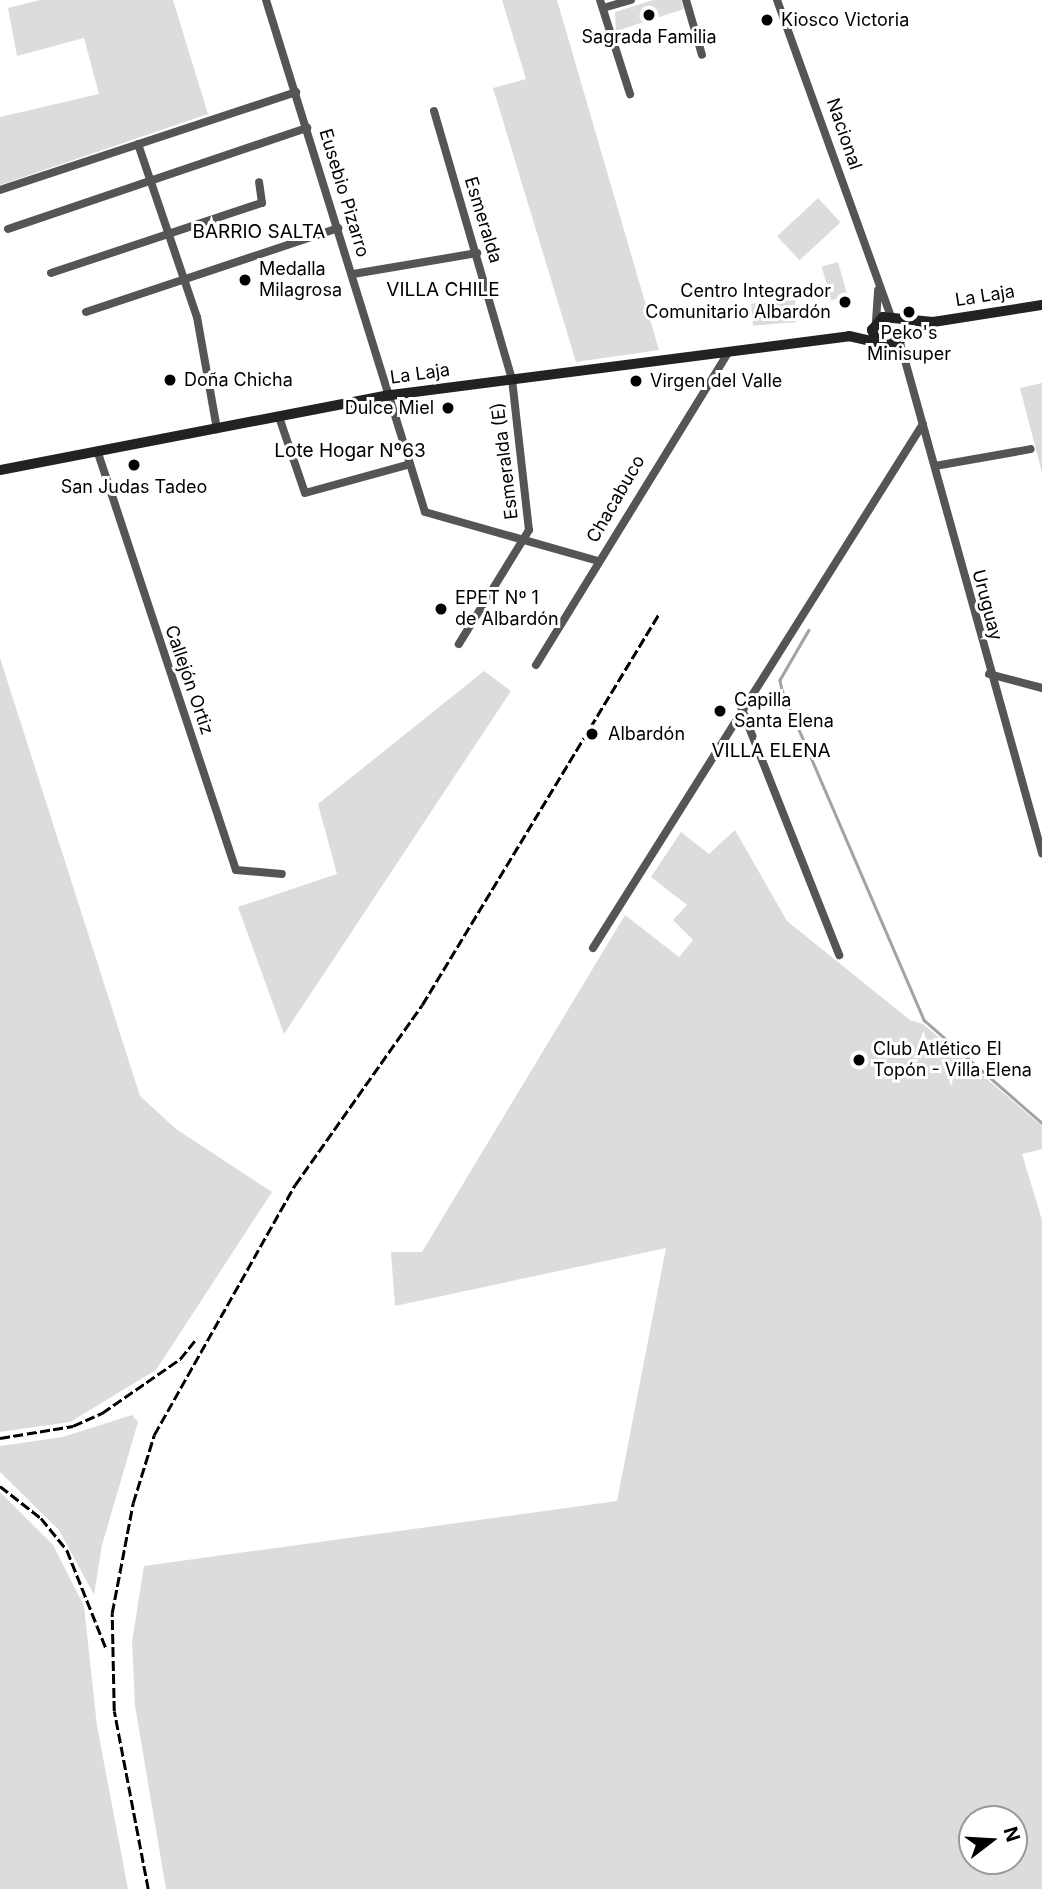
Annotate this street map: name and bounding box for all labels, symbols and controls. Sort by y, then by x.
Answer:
marker: Sagrada Familia [641,7,657,23]
place label: Kiosco Victoria [781,9,909,31]
marker: Kiosco Victoria [759,12,775,28]
place label: Sagrada Familia [581,26,717,48]
street label: Nacional [822,95,866,173]
street label: Eusebio Pizarro [314,126,374,260]
street label: Esmeralda [460,174,506,266]
district label: BARRIO SALTA [182,221,336,243]
place label: Medalla Milagrosa [259,259,342,302]
marker: Medalla Milagrosa [237,272,253,288]
district label: VILLA CHILE [377,279,509,301]
place label: Centro Integrador Comunitario Albardón [645,281,831,324]
street label: La Laja [954,281,1016,311]
marker: Centro Integrador Comunitario Albardón [837,294,853,310]
marker: Peko's Minisuper [901,304,917,320]
place label: Peko's Minisuper [867,323,951,366]
street label: La Laja [389,359,451,389]
place label: Doña Chicha [184,369,293,391]
place label: Virgen del Valle [650,370,782,392]
marker: Doña Chicha [162,372,178,388]
marker: Virgen del Valle [628,373,644,389]
place label: Dulce Miel [345,397,434,419]
marker: Dulce Miel [440,400,456,416]
street label: Esmeralda (E) [487,401,523,521]
district label: Lote Hogar Nº63 [274,440,426,462]
street label: Chacabuco [582,452,650,546]
marker: San Judas Tadeo [126,457,142,473]
place label: San Judas Tadeo [61,476,207,498]
street label: Uruguay [967,567,1007,643]
place label: EPET Nº 1 de Albardón [455,588,559,630]
marker: EPET Nº 1 de Albardón [433,601,449,617]
street label: Callejón Ortiz [160,622,218,738]
place label: Capilla Santa Elena [734,690,834,732]
marker: Capilla Santa Elena [712,703,728,719]
place label: Albardón [608,723,685,745]
marker: Albardón [582,724,602,744]
district label: VILLA ELENA [702,740,840,762]
place label: Club Atlético El Topón - Villa Elena [873,1039,1032,1082]
marker: Club Atlético El Topón - Villa Elena [851,1052,867,1068]
north arrow [958,1805,1028,1875]
text: N [999,1824,1025,1845]

